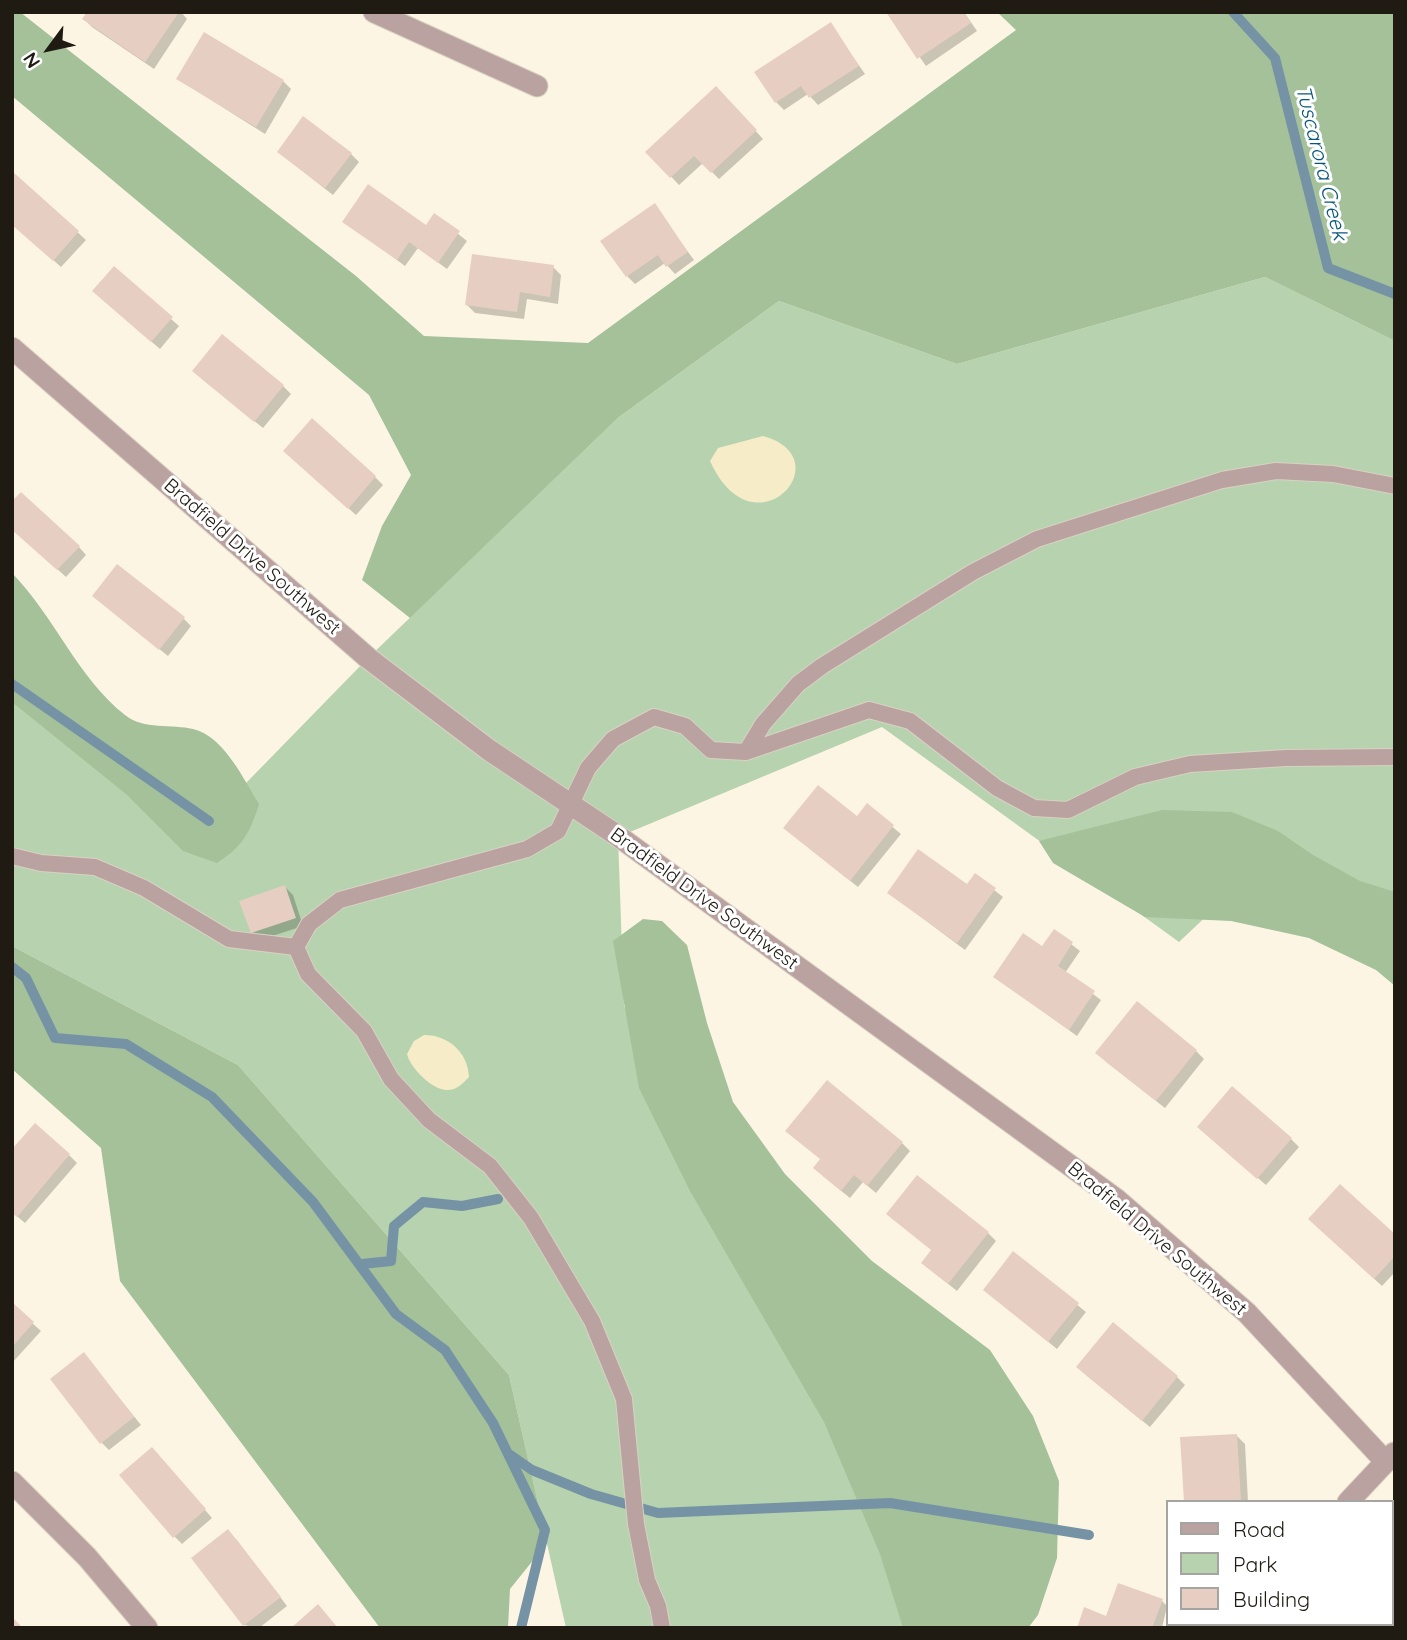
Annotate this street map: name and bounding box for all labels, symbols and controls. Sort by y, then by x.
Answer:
north arrow [14,14,84,84]
text: N [18,48,45,73]
water label: Tuscarora Creek [1290,83,1352,243]
street label: Bradfield Drive Southwest [159,474,345,640]
street label: Bradfield Drive Southwest [606,823,802,975]
street label: Bradfield Drive Southwest [1063,1157,1251,1321]
legend [1166,1500,1393,1626]
text: Road [1233,1516,1285,1542]
text: Park [1233,1551,1277,1577]
text: Building [1233,1586,1310,1612]

